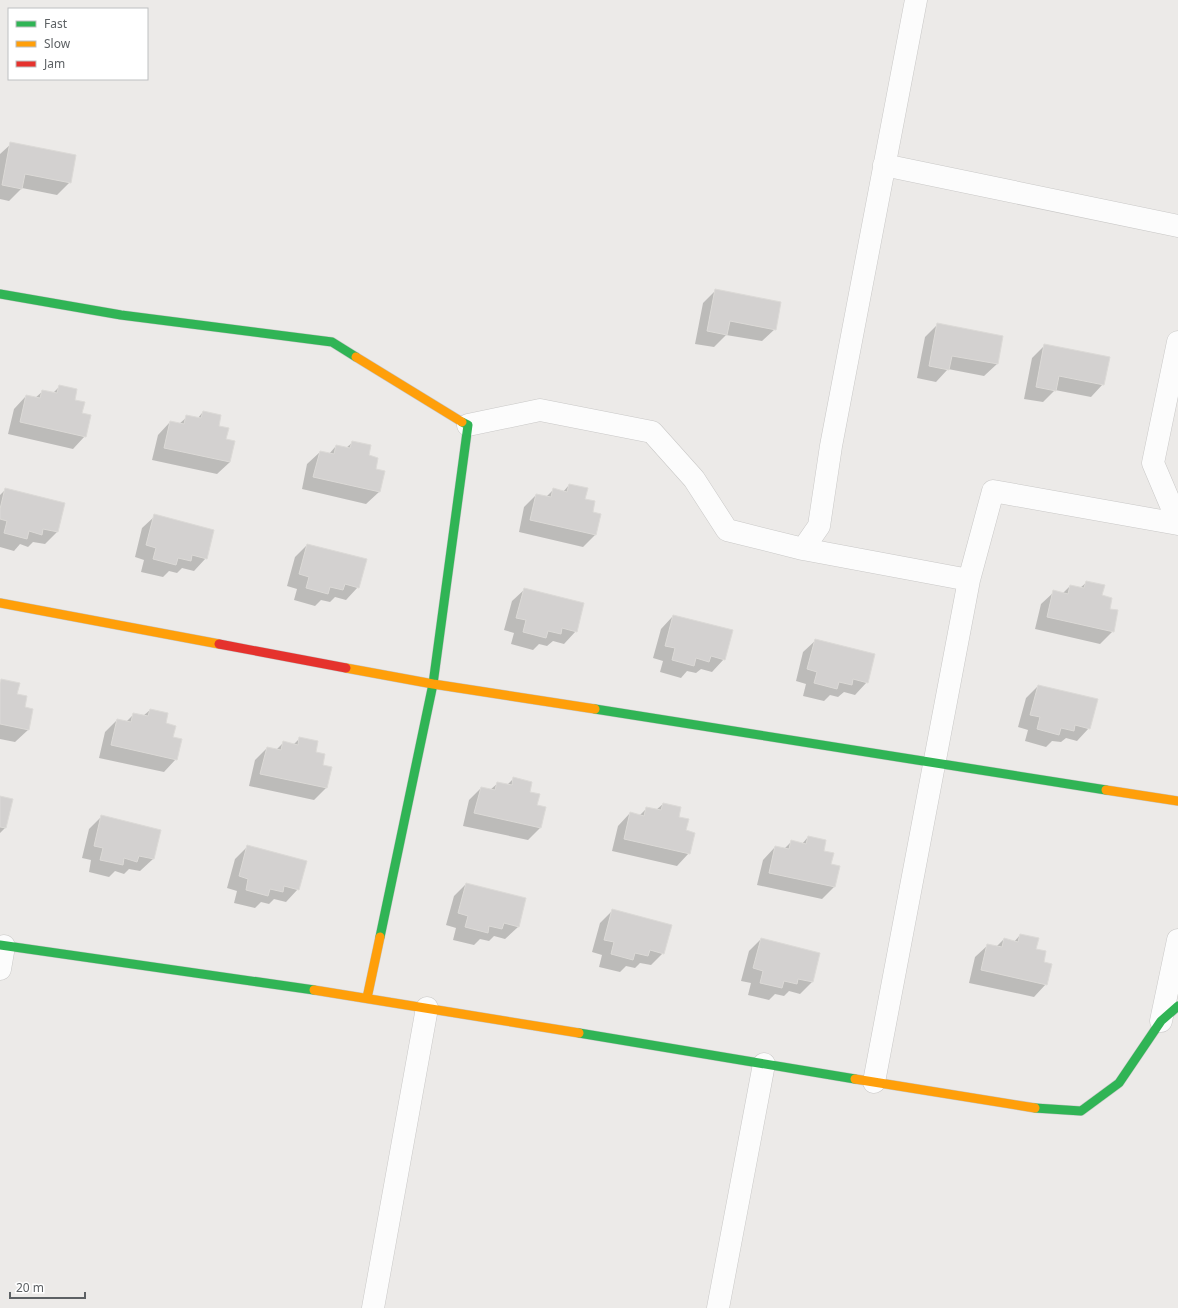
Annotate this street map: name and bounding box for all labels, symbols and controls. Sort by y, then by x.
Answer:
legend [8,8,148,80]
text: Fast [44,15,68,32]
text: Slow [44,35,71,52]
text: Jam [43,55,65,72]
scale bar [10,1274,85,1300]
text: 20 m [16,1279,44,1296]

